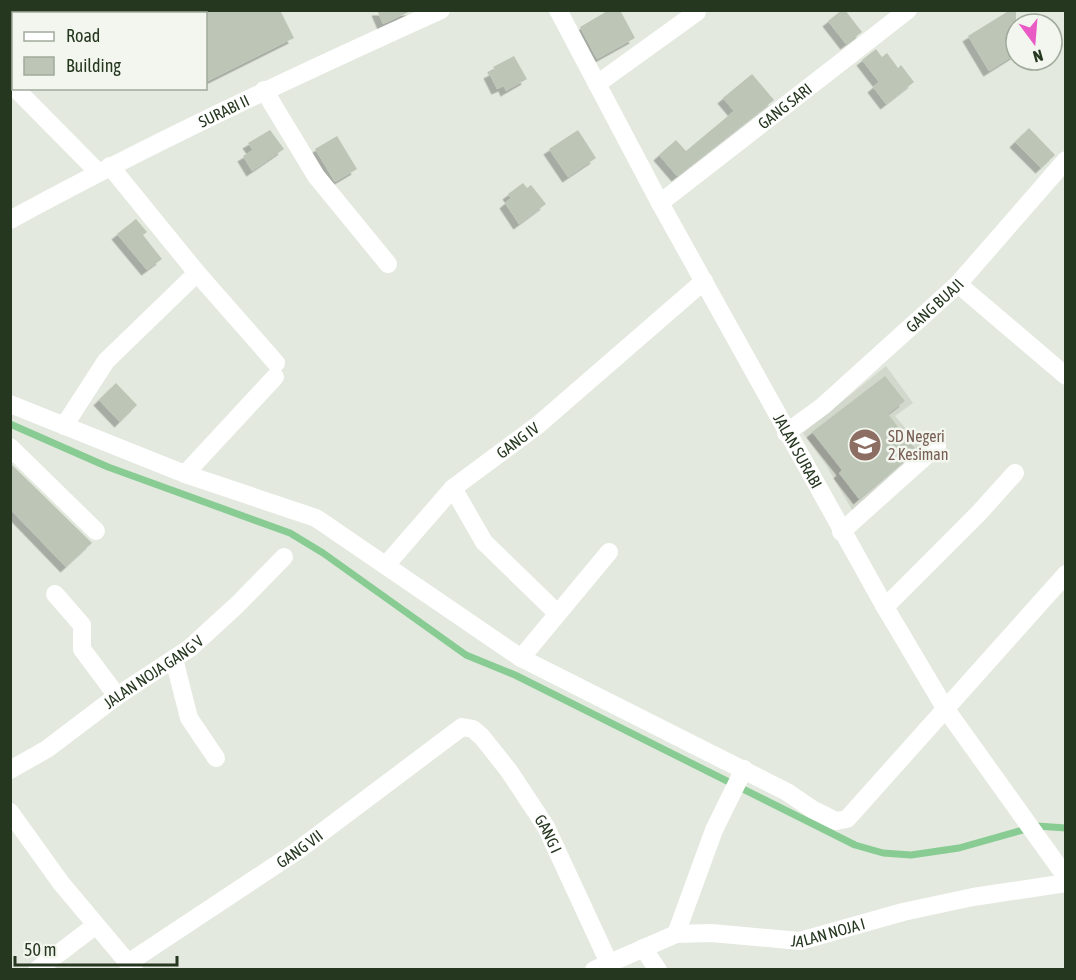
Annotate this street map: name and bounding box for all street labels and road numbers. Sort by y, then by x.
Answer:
street label: GANG SARI [754,79,815,132]
street label: SURABI II [195,91,252,131]
street label: GANG BUAJI [902,275,967,336]
street label: JALAN SURABI [770,410,826,491]
street label: GANG IV [493,418,542,462]
street label: JALAN NOJA GANG V [100,631,207,712]
street label: GANG I [531,811,566,856]
street label: GANG VII [273,826,326,871]
street label: JALAN NOJA I [790,914,867,950]

